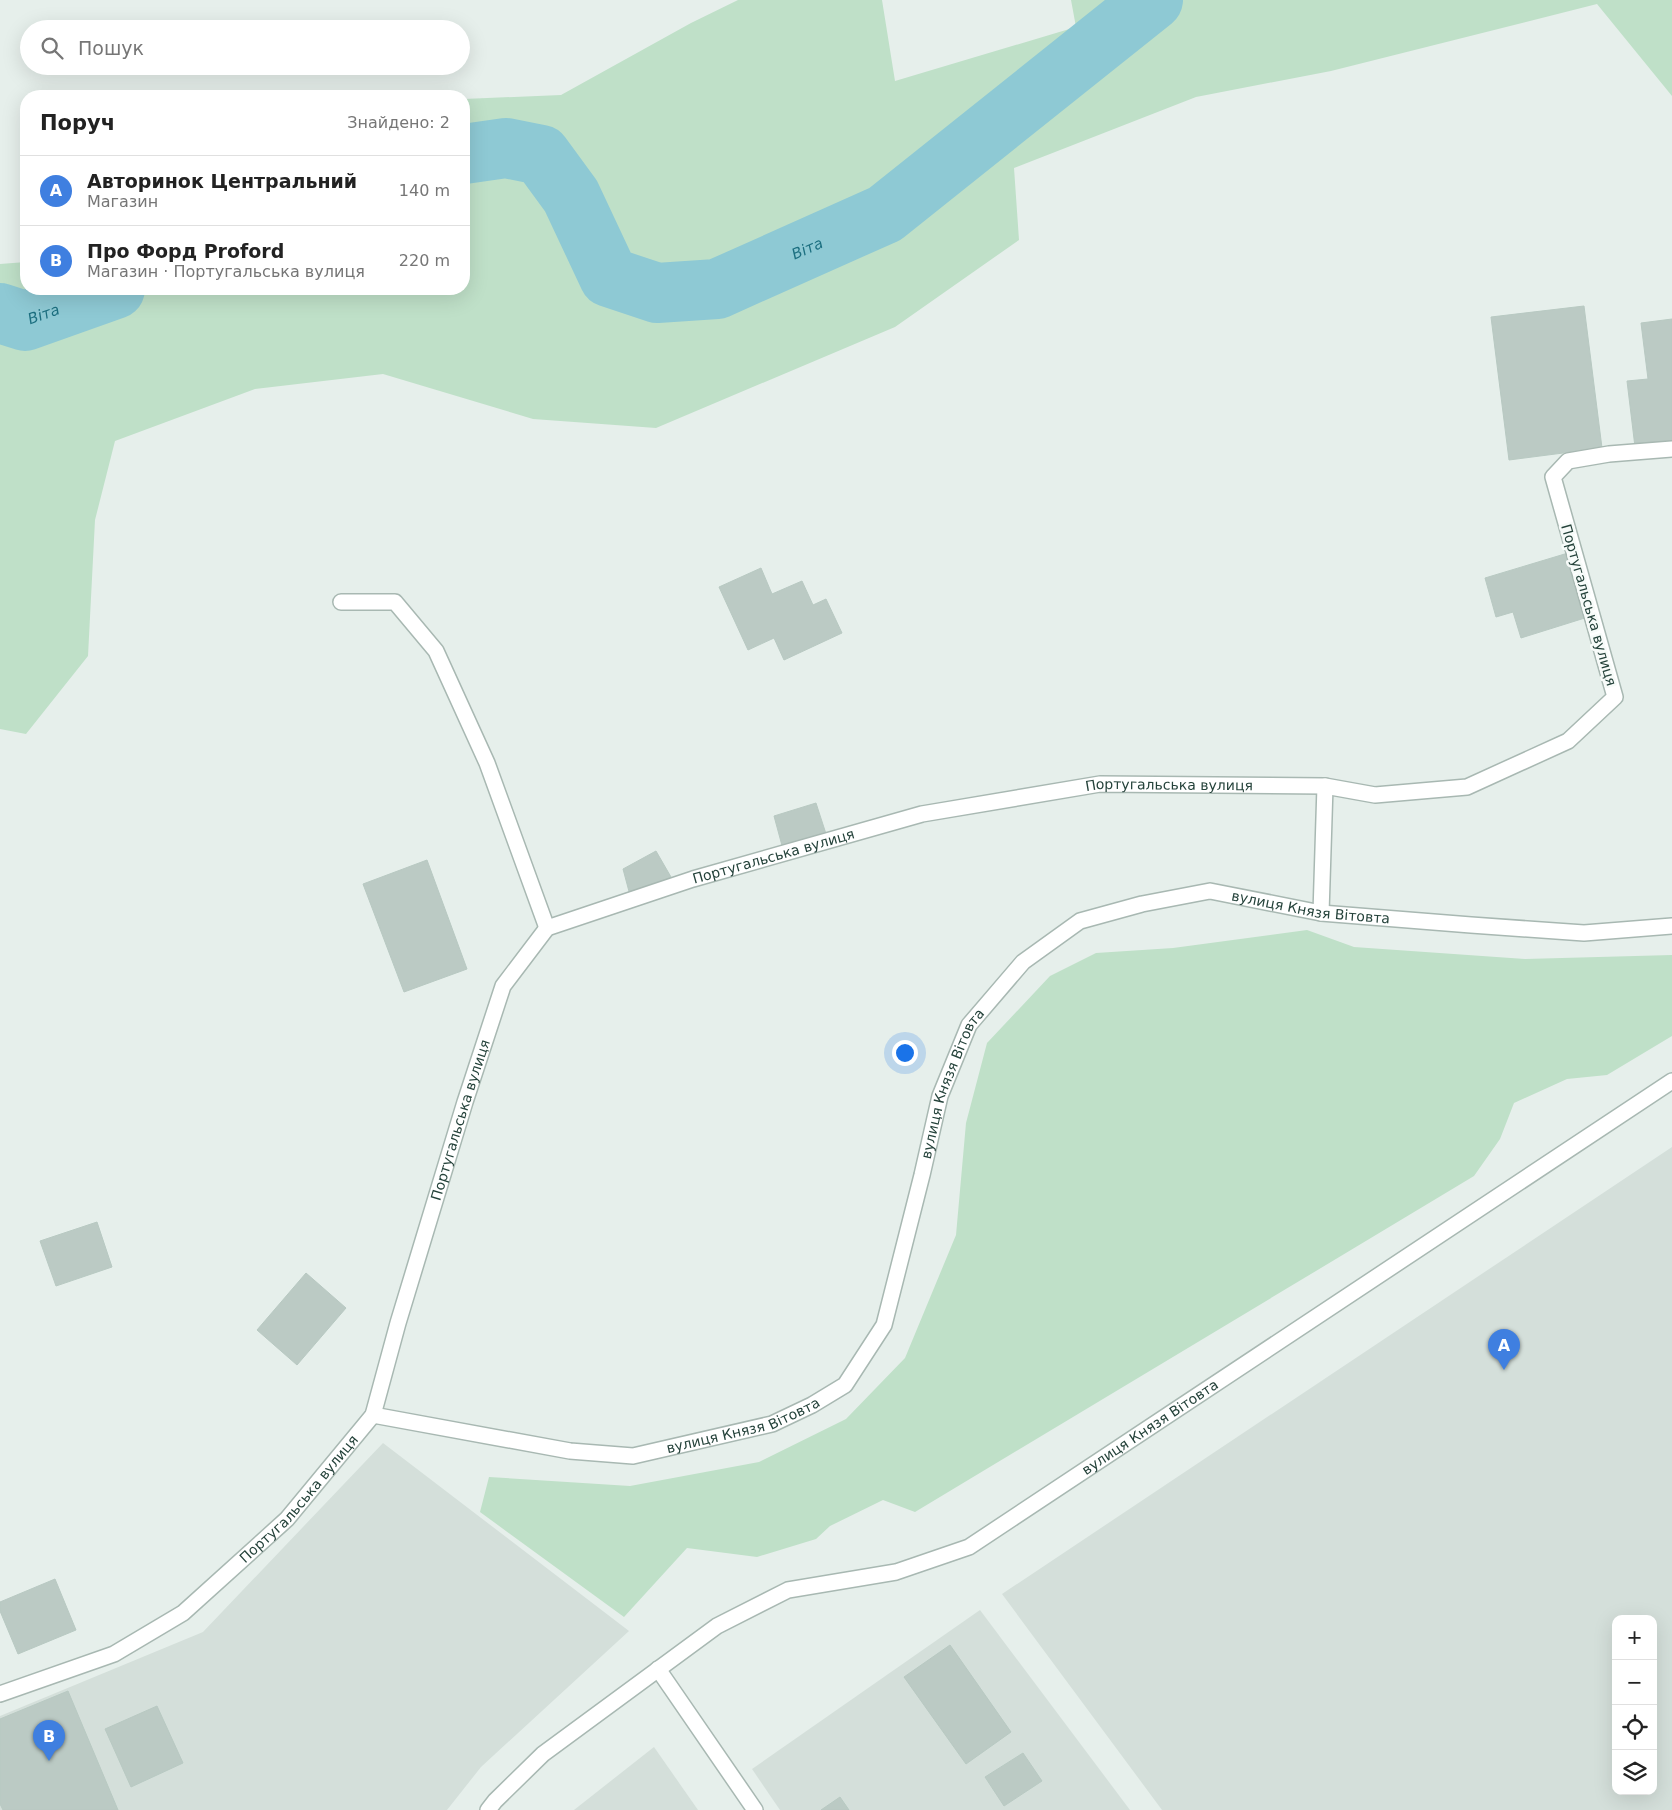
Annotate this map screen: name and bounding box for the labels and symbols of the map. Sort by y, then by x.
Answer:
water label: Віта [789,234,826,264]
water label: Віта [25,300,62,328]
street label: Португальська вулиця [1558,522,1620,688]
street label: Португальська вулиця [1084,776,1253,794]
street label: Португальська вулиця [691,826,856,887]
street label: вулиця Князя Вітовта [1230,887,1391,926]
street label: вулиця Князя Вітовта [918,1005,987,1161]
street label: Португальська вулиця [428,1037,493,1202]
your location [892,1040,918,1066]
pin: A [1488,1329,1520,1370]
street label: вулиця Князя Вітовта [1079,1376,1221,1478]
street label: вулиця Князя Вітовта [665,1394,823,1456]
street label: Португальська вулиця [236,1432,361,1566]
pin: B [33,1720,65,1761]

